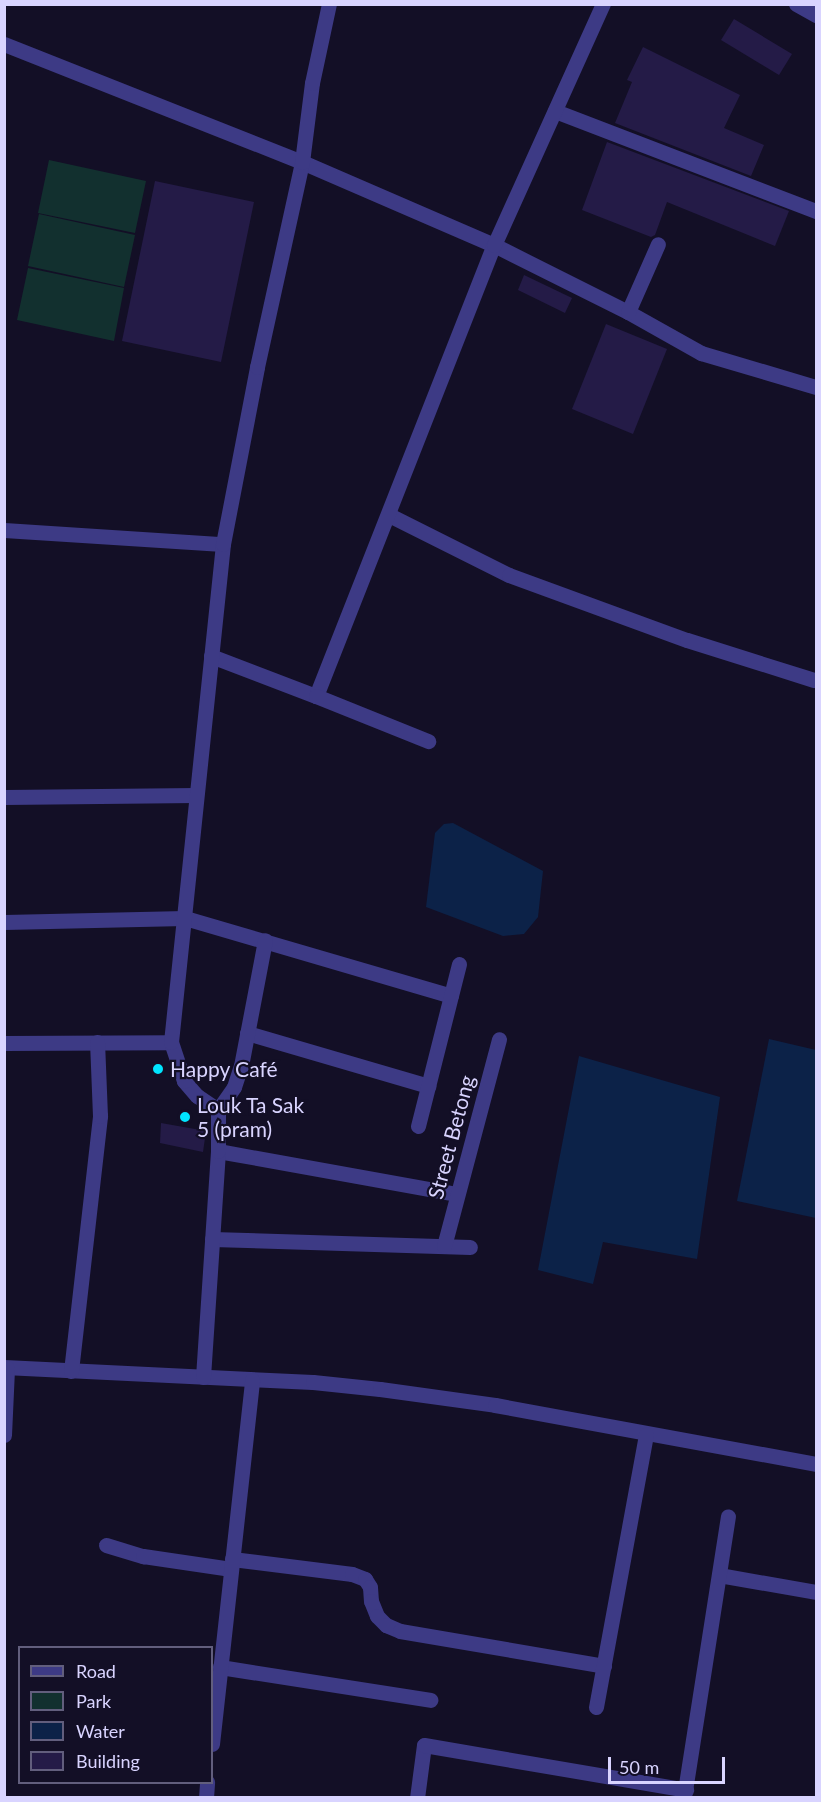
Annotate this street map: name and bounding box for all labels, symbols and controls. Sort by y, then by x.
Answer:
place label: Happy Café [170,1056,278,1082]
marker: Happy Café [151,1062,165,1076]
street label: Street Betong [422,1072,480,1202]
place label: Louk Ta Sak 5 (pram) [197,1092,305,1142]
marker: Louk Ta Sak 5 (pram) [178,1110,192,1124]
legend [18,1646,213,1784]
text: Road [76,1660,116,1682]
text: Park [76,1690,111,1712]
text: Water [76,1720,125,1742]
scale bar [611,1745,728,1783]
text: Building [76,1750,140,1772]
text: 50 m [619,1756,659,1778]

